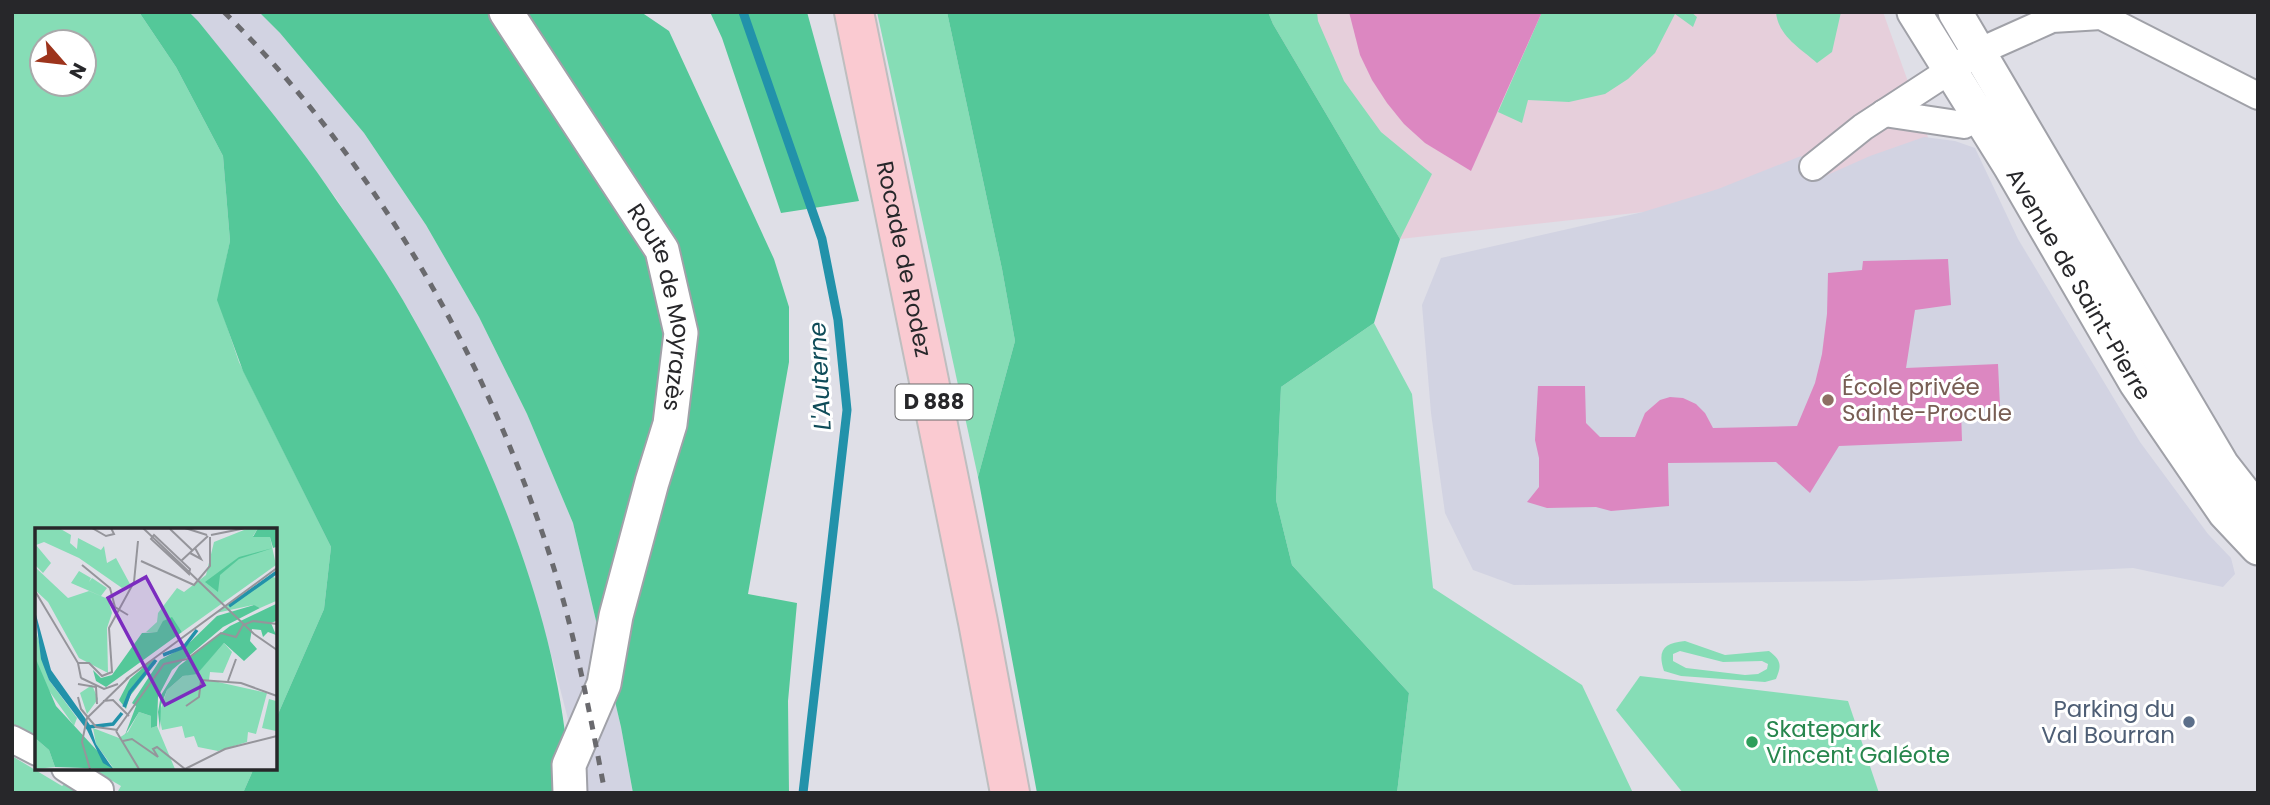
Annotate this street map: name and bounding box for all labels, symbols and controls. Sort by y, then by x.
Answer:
north arrow [28,28,98,98]
text: N [62,58,93,83]
street label: Rocade de Rodez [869,158,940,360]
street label: Avenue de Saint-Pierre [1998,162,2159,406]
street label: Route de Moyrazès [620,197,698,413]
water label: L'Auterne [800,321,839,431]
place label: École privée Sainte-Procule [1842,371,2012,429]
road number: D 888 [895,384,972,420]
marker: École privée Sainte-Procule [1820,392,1836,408]
inset map [35,528,276,770]
place label: Parking du Val Bourran [2041,693,2175,751]
place label: Skatepark Vincent Galéote [1766,713,1950,771]
marker: Parking du Val Bourran [2181,714,2197,730]
marker: Skatepark Vincent Galéote [1744,734,1760,750]

